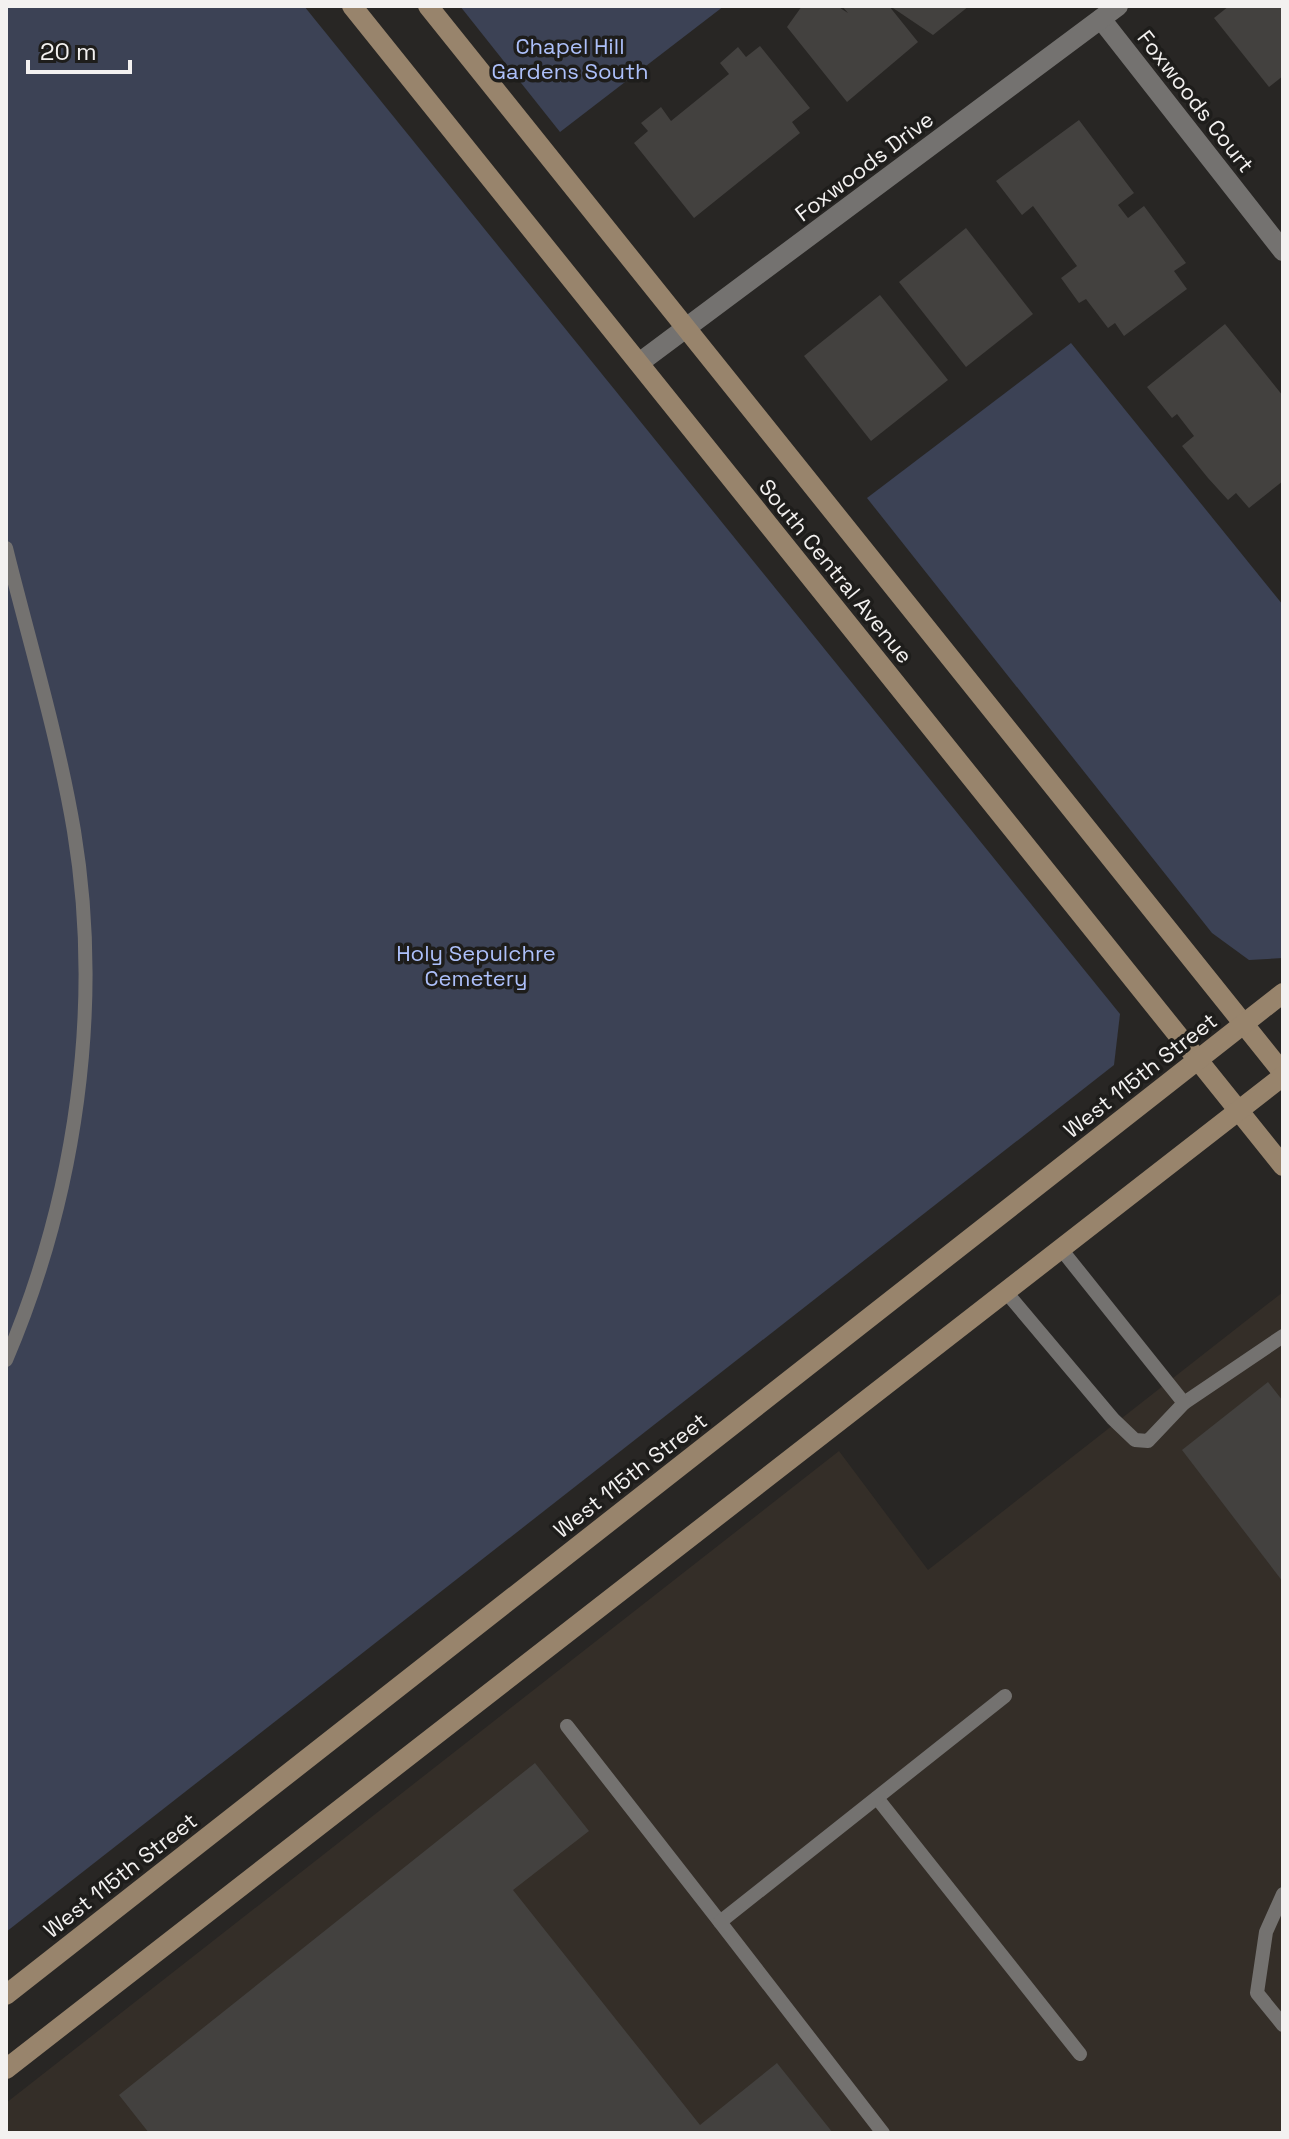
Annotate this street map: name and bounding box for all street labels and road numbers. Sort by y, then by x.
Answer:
street label: Foxwoods Court [1132,24,1260,178]
street label: Foxwoods Drive [789,105,939,227]
street label: South Central Avenue [753,473,919,669]
street label: West 115th Street [1058,1006,1222,1144]
street label: West 115th Street [548,1406,712,1544]
street label: West 115th Street [38,1806,202,1944]

